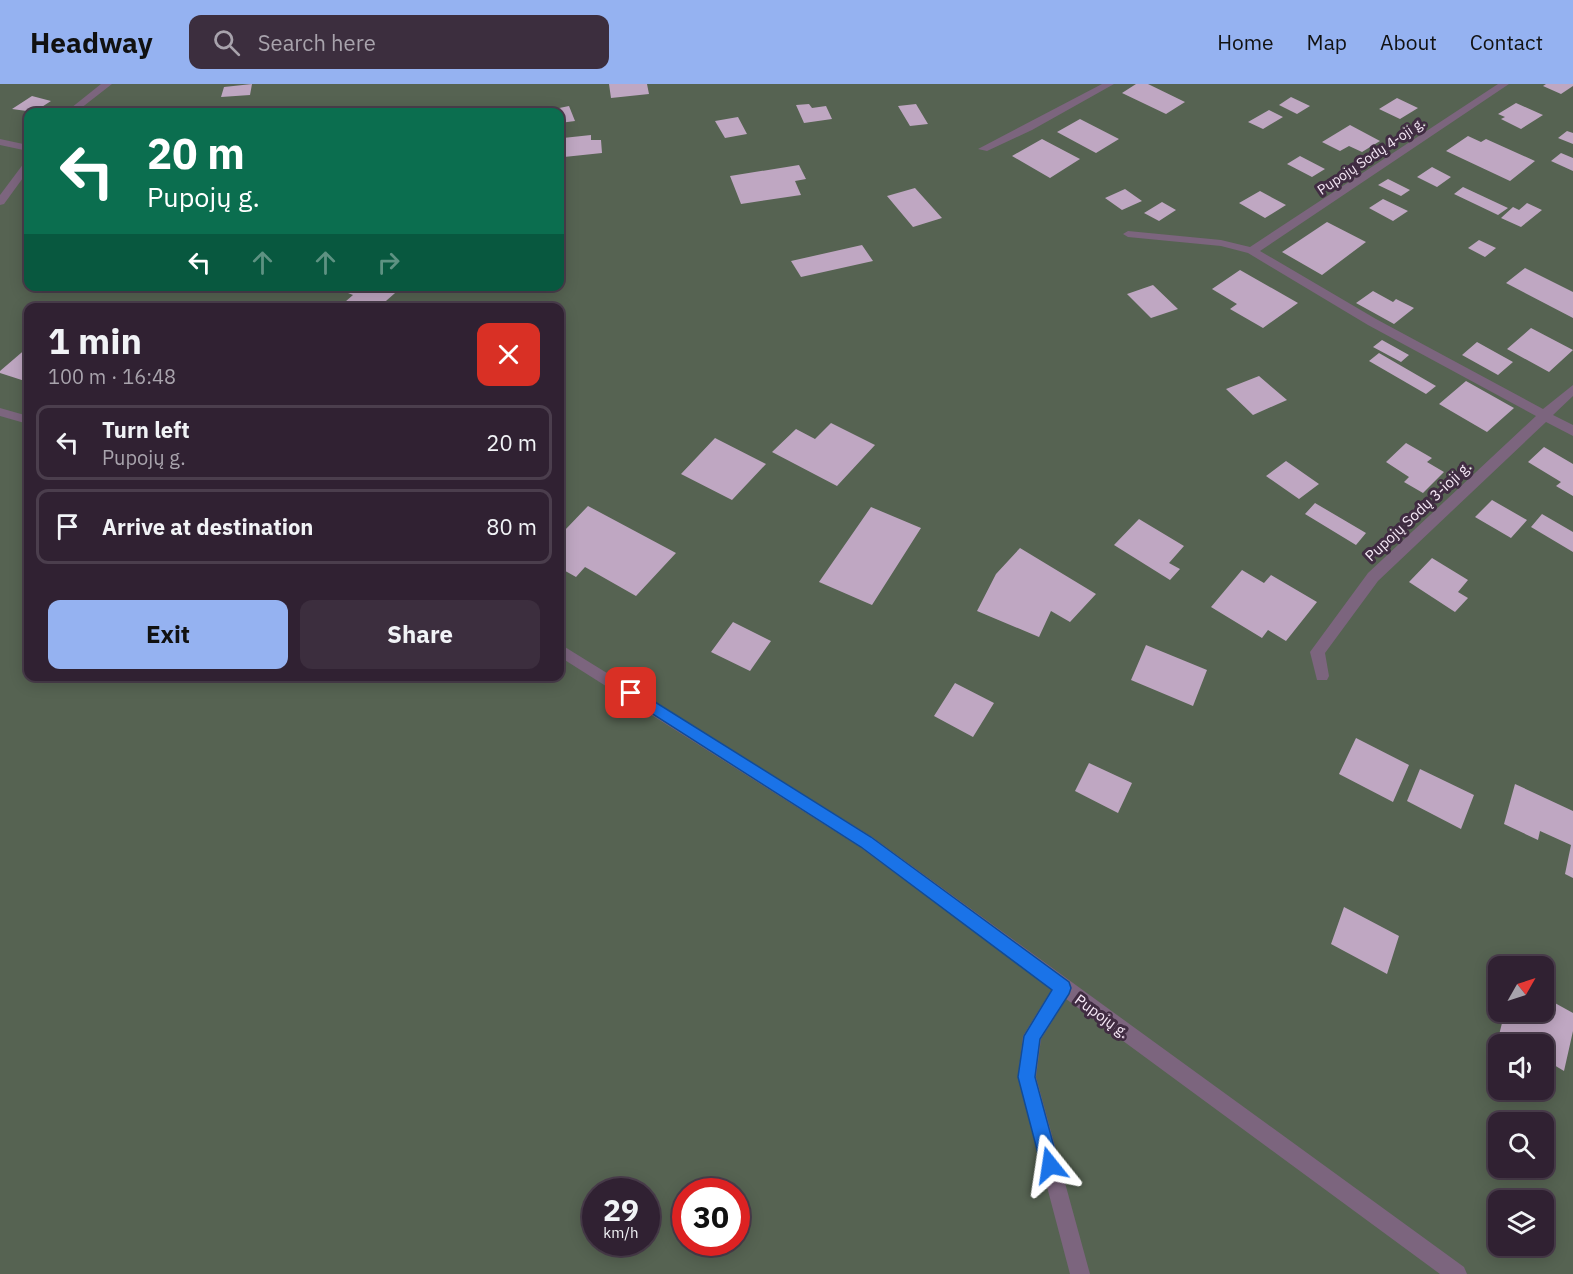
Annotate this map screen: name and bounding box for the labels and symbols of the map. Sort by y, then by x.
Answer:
street label: Pupojų Sodų 4-oji g. [1314,113,1428,199]
street label: Pupojų Sodų 3-ioji g. [1361,457,1475,565]
pin [605,667,656,718]
north arrow [1488,956,1554,1022]
street label: Pupojų g. [1071,990,1133,1042]
position arrow [1018,1133,1082,1197]
speed limit sign: 30 [672,1178,750,1256]

